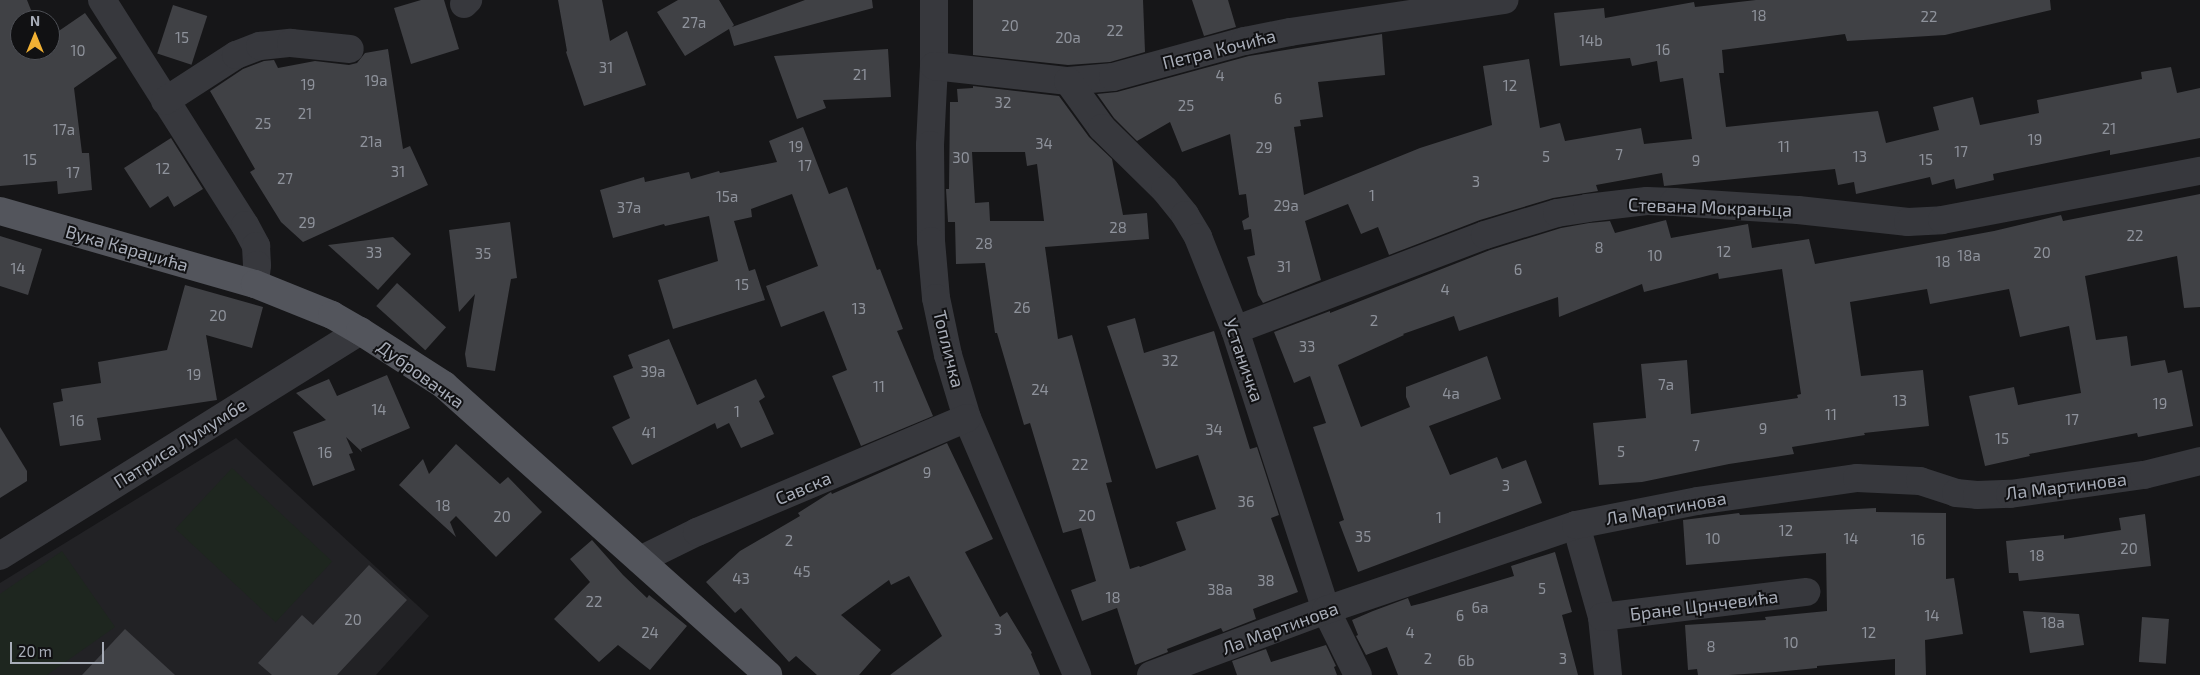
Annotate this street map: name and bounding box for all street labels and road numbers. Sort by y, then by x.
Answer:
street label: Петра Кочића [1160,24,1278,74]
street label: Стевана Мокрањца [1628,193,1792,221]
street label: Вука Караџића [63,220,191,276]
street label: Топличка [929,308,969,390]
street label: Устаничка [1220,315,1268,405]
street label: Дубровачка [373,335,469,413]
street label: Патриса Лумумбе [110,393,250,493]
street label: Савска [772,467,834,509]
street label: Ла Мартинова [2004,468,2128,504]
street label: Ла Мартинова [1604,487,1728,529]
street label: Бране Црнчевића [1629,585,1779,625]
street label: Ла Мартинова [1219,597,1341,659]

